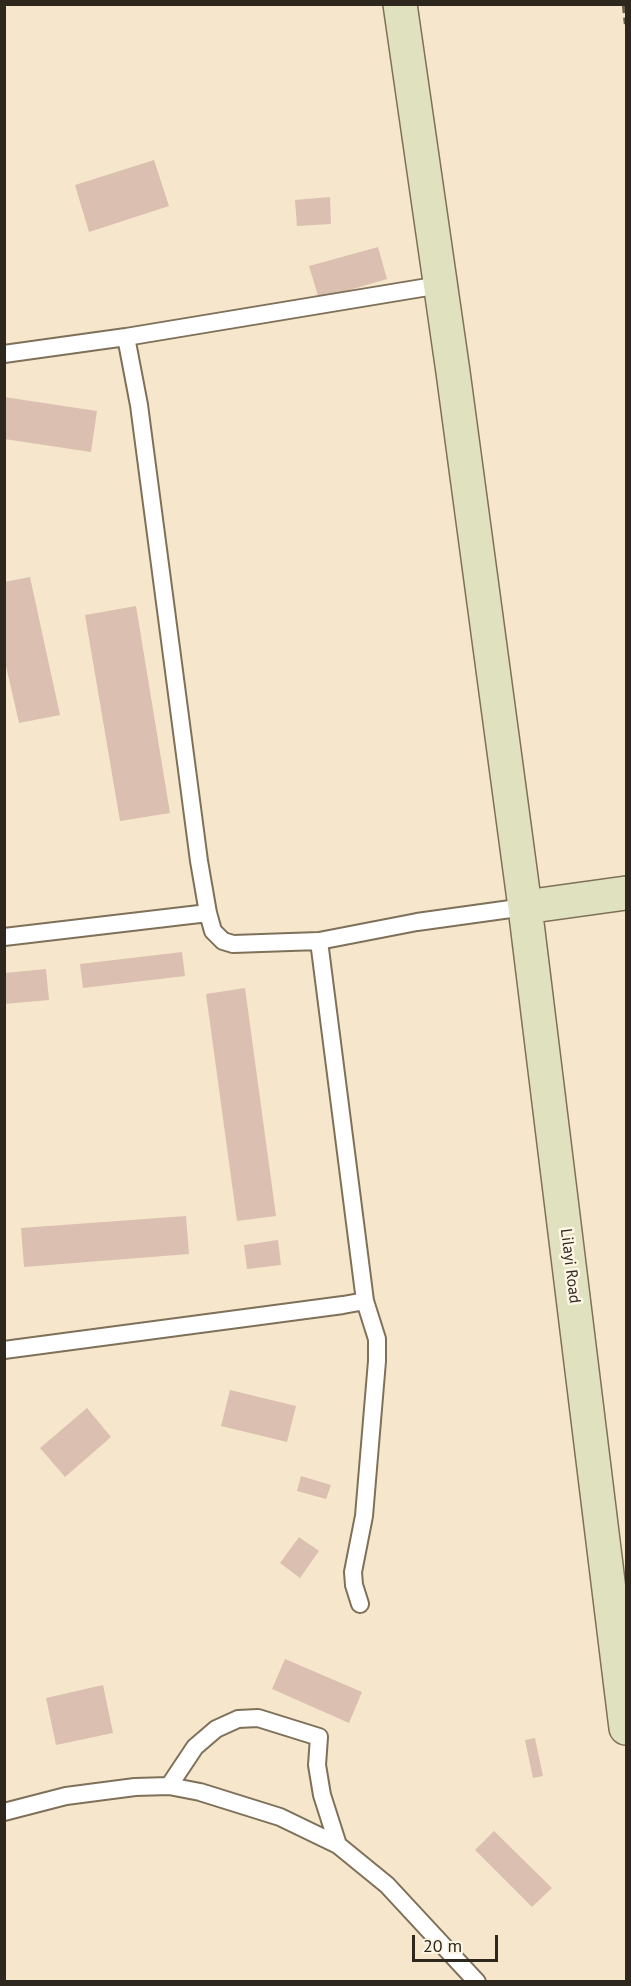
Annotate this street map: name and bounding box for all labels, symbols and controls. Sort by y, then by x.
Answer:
street label: Lilayi Road [556,1228,584,1304]
scale bar [415,1923,500,1961]
text: 20 m [423,1934,462,1957]

